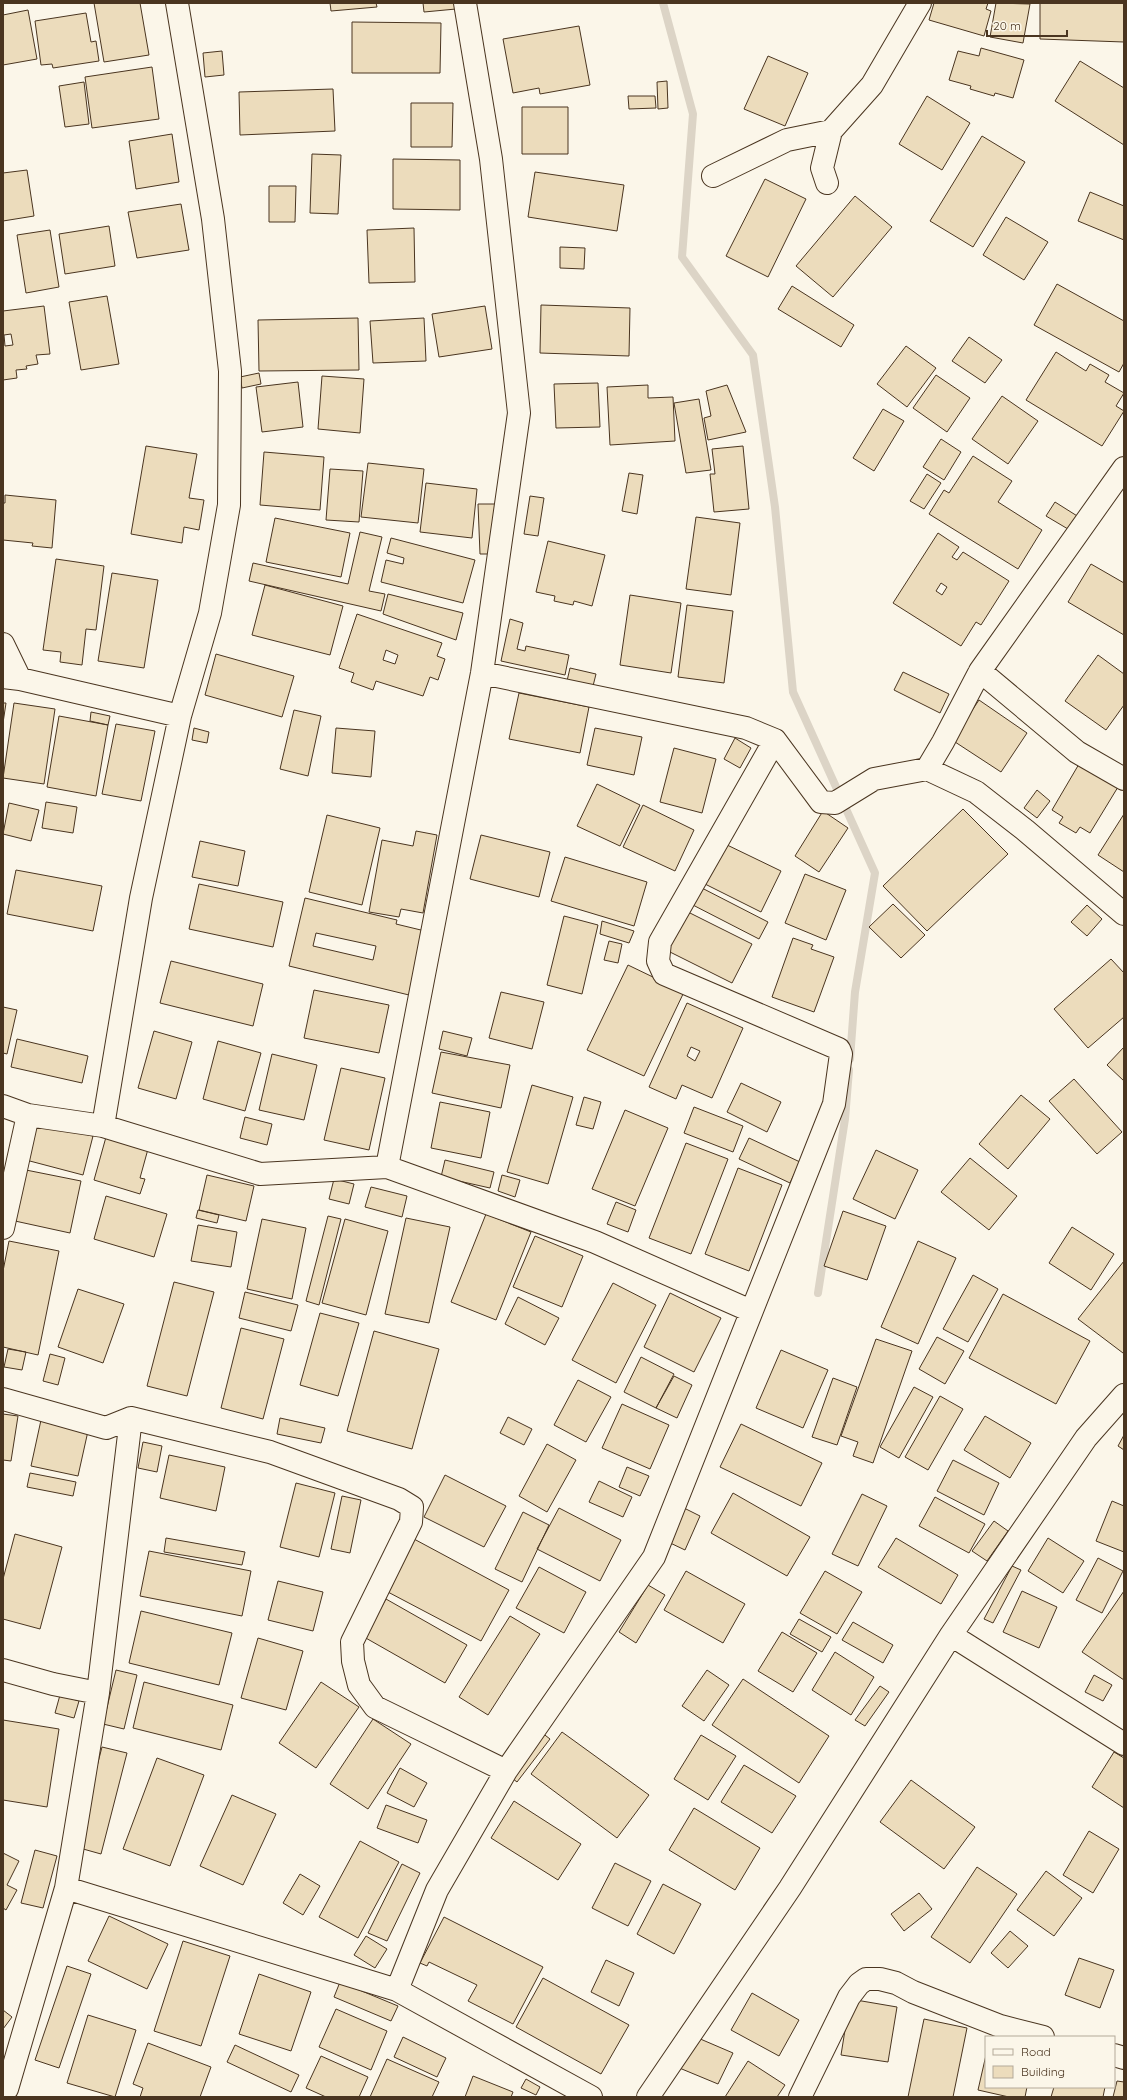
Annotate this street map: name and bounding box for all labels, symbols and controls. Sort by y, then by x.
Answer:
scale bar [987,12,1067,38]
text: 20 m [993,18,1021,33]
legend [985,2036,1115,2088]
text: Road [1021,2044,1051,2059]
text: Building [1021,2064,1065,2079]

